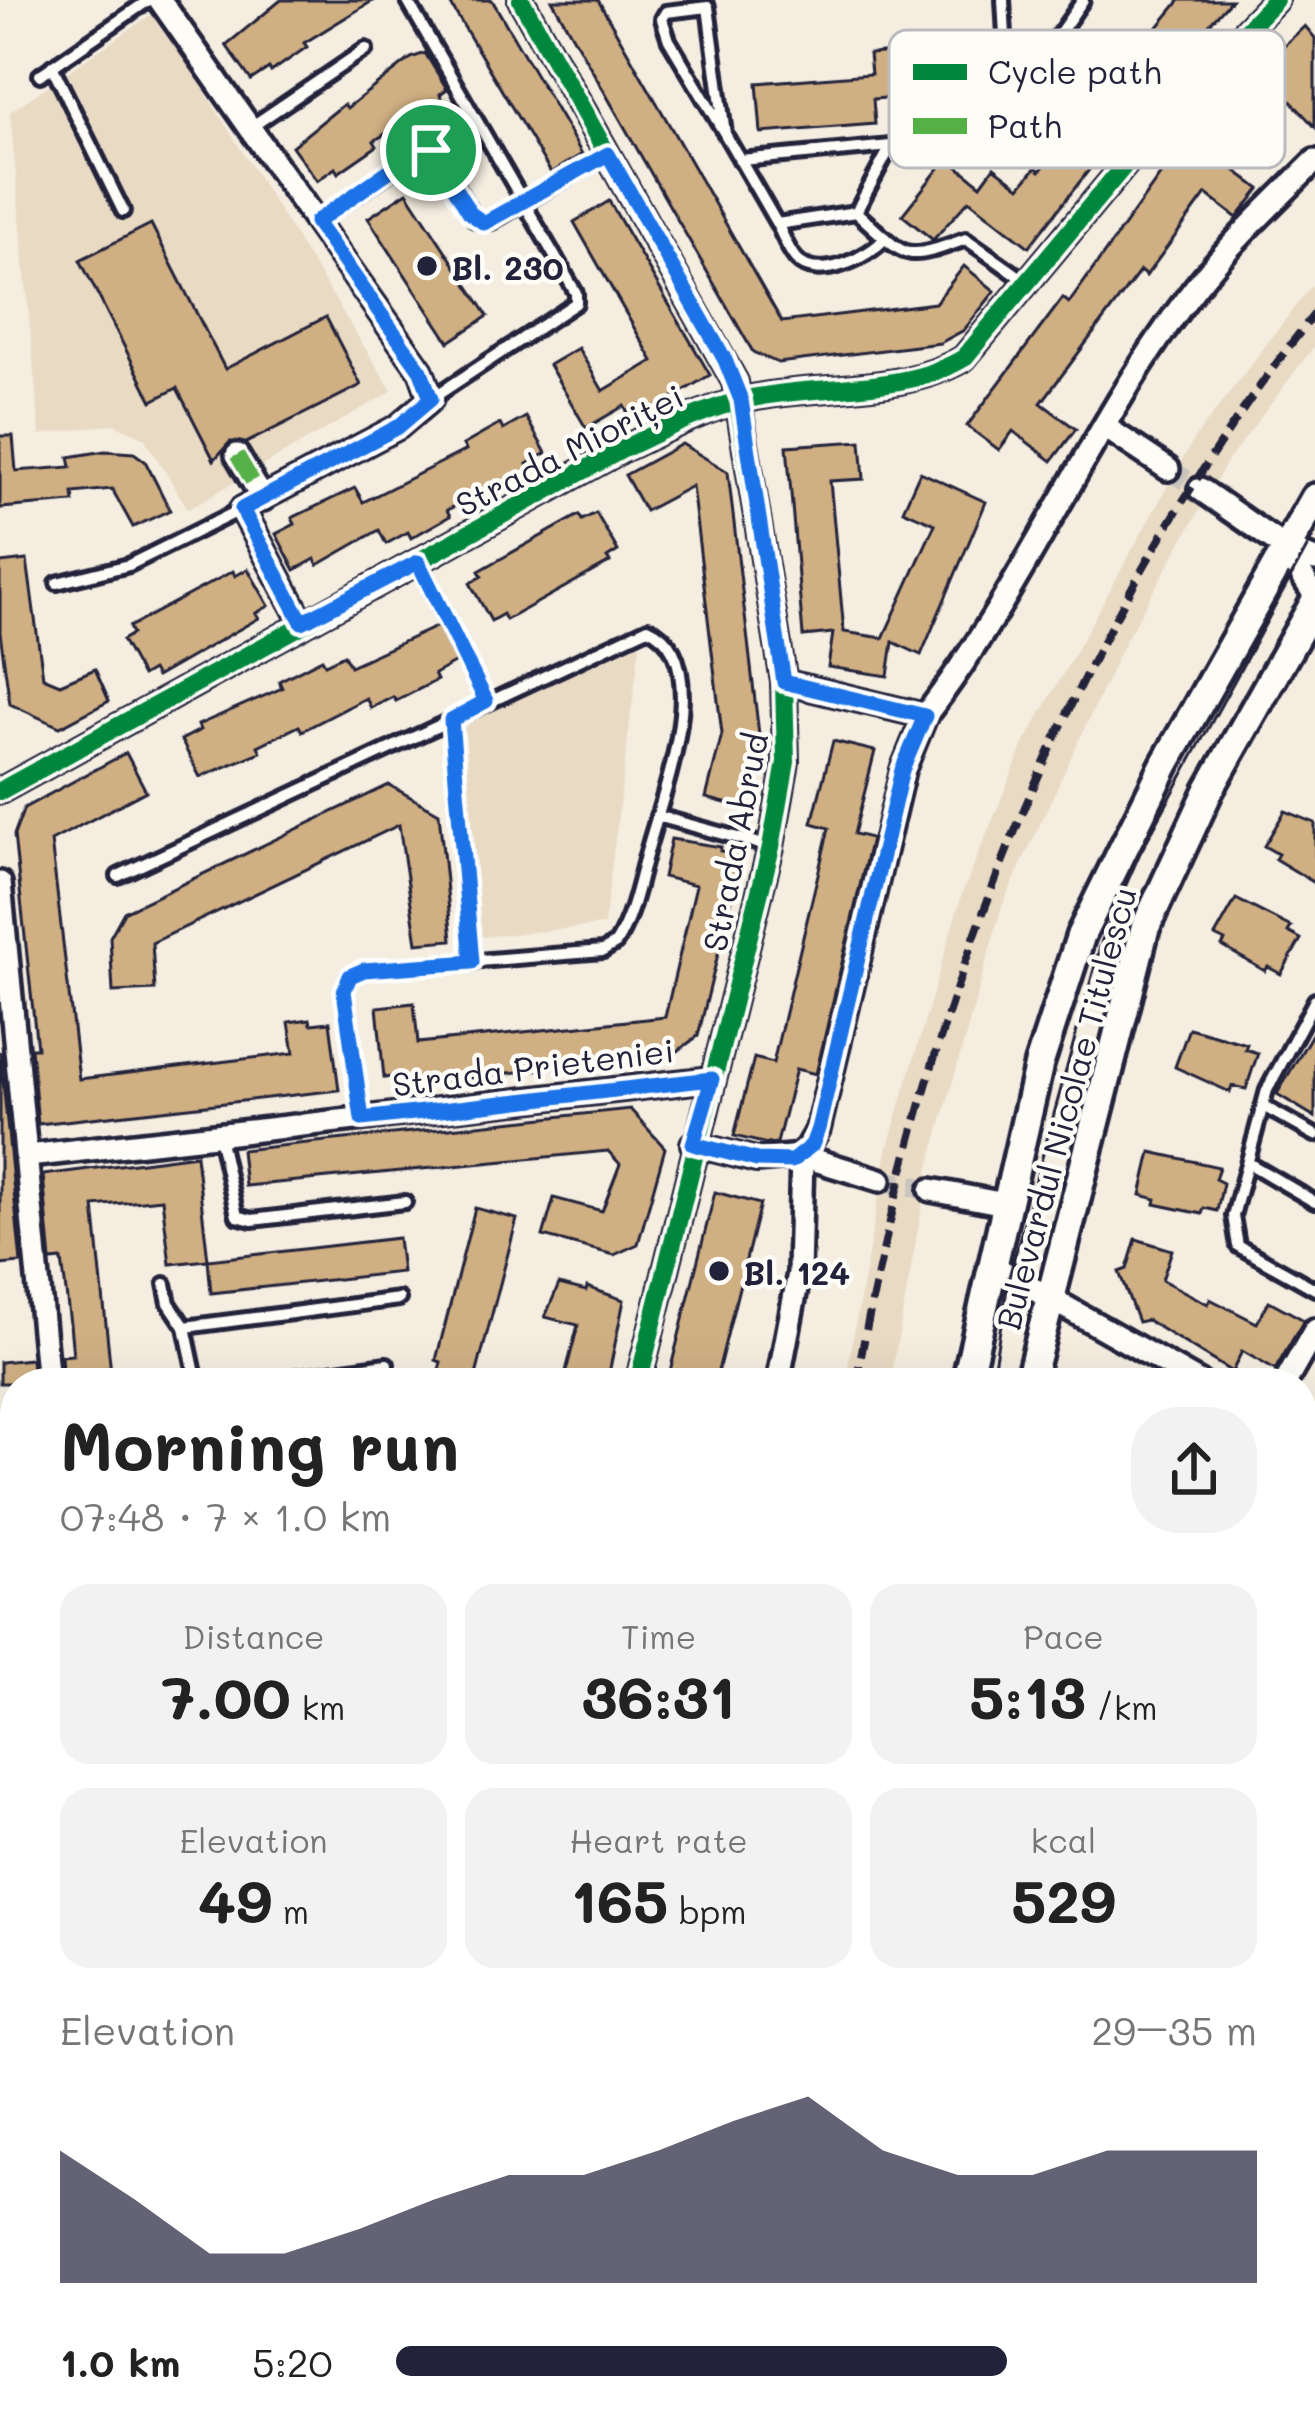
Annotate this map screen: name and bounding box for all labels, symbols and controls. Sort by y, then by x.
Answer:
legend [889,30,1285,168]
text: Cycle path [988,49,1162,93]
pin [380,99,482,201]
text: Path [988,103,1062,146]
icon: arrive [398,117,464,183]
place label: Bl. 230 [451,245,564,288]
marker: Bl. 230 [414,253,440,279]
street label: Strada Mioriței [448,373,691,526]
street label: Strada Abrud [692,729,776,955]
street label: Bulevardul Nicolae Titulescu [985,882,1145,1334]
street label: Strada Prieteniei [390,1027,676,1105]
place label: Bl. 124 [743,1250,850,1293]
marker: Bl. 124 [706,1258,732,1284]
text: Morning run [60,1402,459,1488]
button: share [1131,1407,1257,1533]
text: 07:48 · 7 × 1.0 km [60,1490,391,1541]
text: Distance [183,1614,325,1657]
text: Time [621,1614,696,1657]
text: Pace [1023,1614,1104,1657]
text: 7.00 [162,1657,291,1735]
text: 36:31 [582,1657,735,1735]
text: 5:13 [969,1657,1086,1735]
text: km [291,1685,345,1728]
text: /km [1086,1685,1158,1728]
text: Elevation [179,1818,328,1861]
text: Heart rate [569,1818,748,1861]
text: kcal [1031,1818,1096,1861]
text: 49 [198,1861,272,1939]
text: 165 [570,1861,668,1939]
text: 529 [1011,1861,1116,1939]
text: m [272,1889,309,1932]
text: bpm [668,1889,747,1932]
text: Elevation [60,2004,235,2055]
text: 29–35 m [1091,2004,1257,2055]
text: 1.0 km [60,2336,180,2387]
text: 5:20 [252,2336,333,2387]

